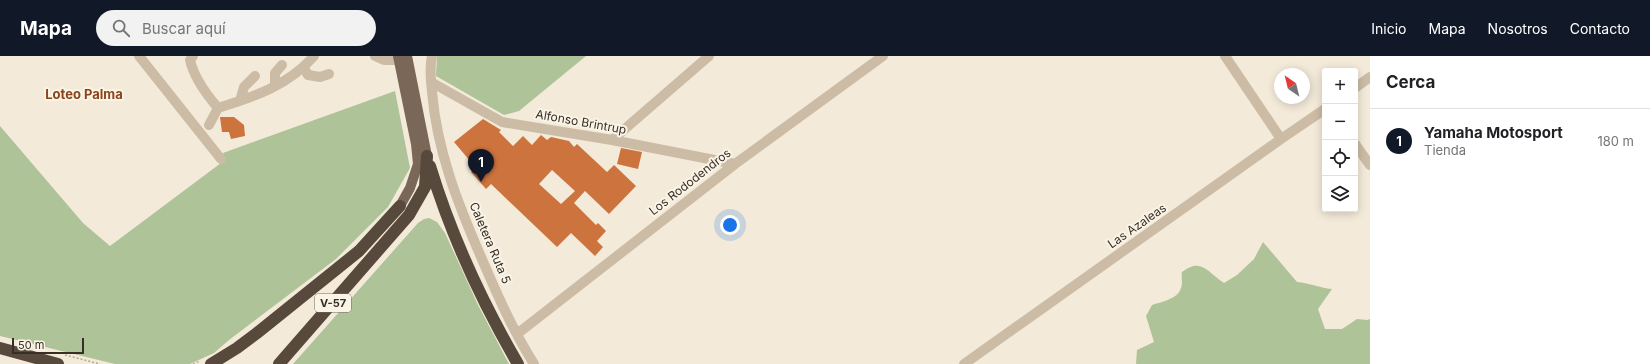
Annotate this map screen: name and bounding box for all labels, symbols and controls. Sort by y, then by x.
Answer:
search box [96,10,376,46]
text: Mapa [20,17,72,40]
icon: search [110,17,132,39]
text: Buscar aquí [142,19,226,38]
text: Inicio [1371,20,1407,37]
text: Mapa [1429,20,1466,37]
text: Nosotros [1488,20,1548,37]
text: Contacto [1570,20,1630,37]
north arrow [1274,68,1310,104]
map controls [1322,68,1358,212]
button: + [1322,68,1358,104]
text: Cerca [1386,72,1435,92]
district label: Loteo Palma [45,86,123,102]
button: − [1322,104,1358,140]
street label: Alfonso Brintrup [535,106,628,137]
text: Yamaha Motosport [1424,123,1563,142]
text: 1 [1396,133,1402,149]
text: 180 m [1597,133,1634,149]
button: locate [1322,140,1358,176]
text: Tienda [1424,142,1466,158]
street label: Los Rododendros [646,145,734,218]
pin: 1 [468,149,494,182]
button: layers [1322,176,1358,212]
street label: Caletera Ruta 5 [467,200,514,286]
street label: Las Azaleas [1105,200,1169,251]
your location [720,215,740,235]
road number: V-57 [315,294,351,312]
scale bar [12,336,84,355]
text: 50 m [18,338,44,352]

